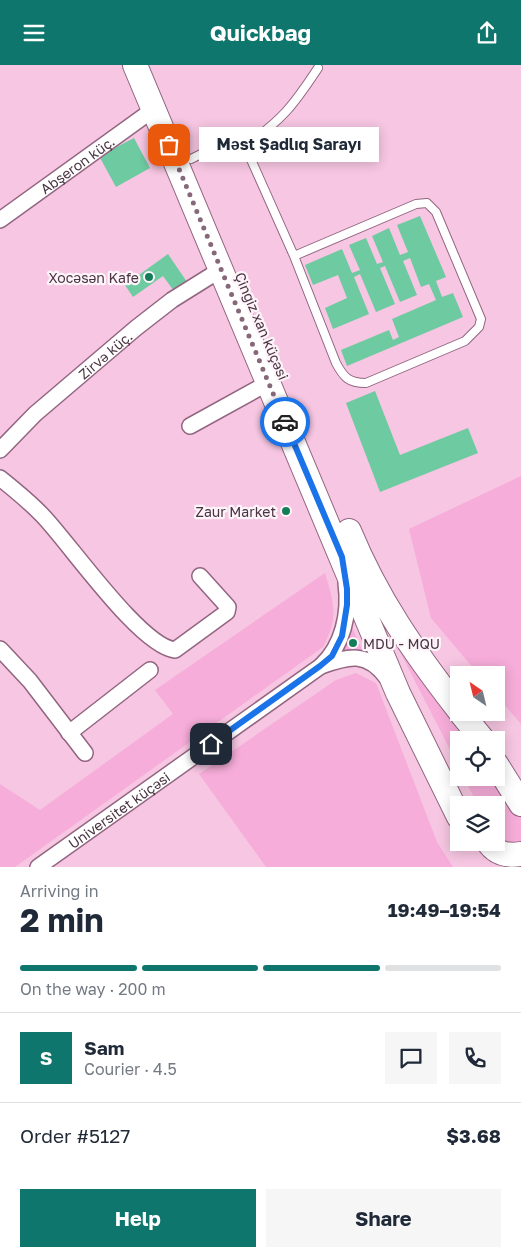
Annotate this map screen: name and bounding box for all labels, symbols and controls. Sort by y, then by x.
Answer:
icon: menu [20,19,48,47]
text: Quickbag [210,19,311,46]
icon: share [473,19,501,47]
pin [148,124,190,166]
callout: Məst Şadlıq Sarayı [199,127,379,163]
icon: bag [155,131,183,159]
street label: Abşeron küç. [37,132,117,197]
text: Məst Şadlıq Sarayı [217,134,361,154]
place label: Xocəsən Kafe [48,269,139,286]
street label: Çingiz xan küçəsi [232,270,292,382]
marker: Xocəsən Kafe [143,271,155,283]
street label: Zirvə küç. [75,327,135,382]
courier [260,397,310,447]
icon: car [271,408,299,436]
place label: Zaur Market [196,503,276,520]
marker: Zaur Market [280,505,292,517]
place label: MDU - MQU [363,635,440,652]
marker: MDU - MQU [347,637,359,649]
north arrow [450,666,505,721]
map controls [450,666,505,851]
pin [190,723,232,765]
icon: home [197,730,225,758]
button: locate [450,731,505,786]
street label: Universitet küçəsi [65,768,173,852]
button: layers [450,796,505,851]
text: Arriving in [20,881,99,901]
text: 19:49–19:54 [388,898,501,921]
text: 2 min [20,901,104,939]
text: On the way · 200 m [20,979,166,999]
button: chat [385,1032,437,1084]
button: phone [449,1032,501,1084]
text: Sam [84,1036,124,1059]
text: S [40,1046,52,1069]
text: Courier · 4.5 [84,1059,177,1079]
text: Order #5127 [20,1124,130,1147]
text: $3.68 [446,1124,501,1147]
button: Help [20,1189,256,1247]
button: Share [266,1189,501,1247]

